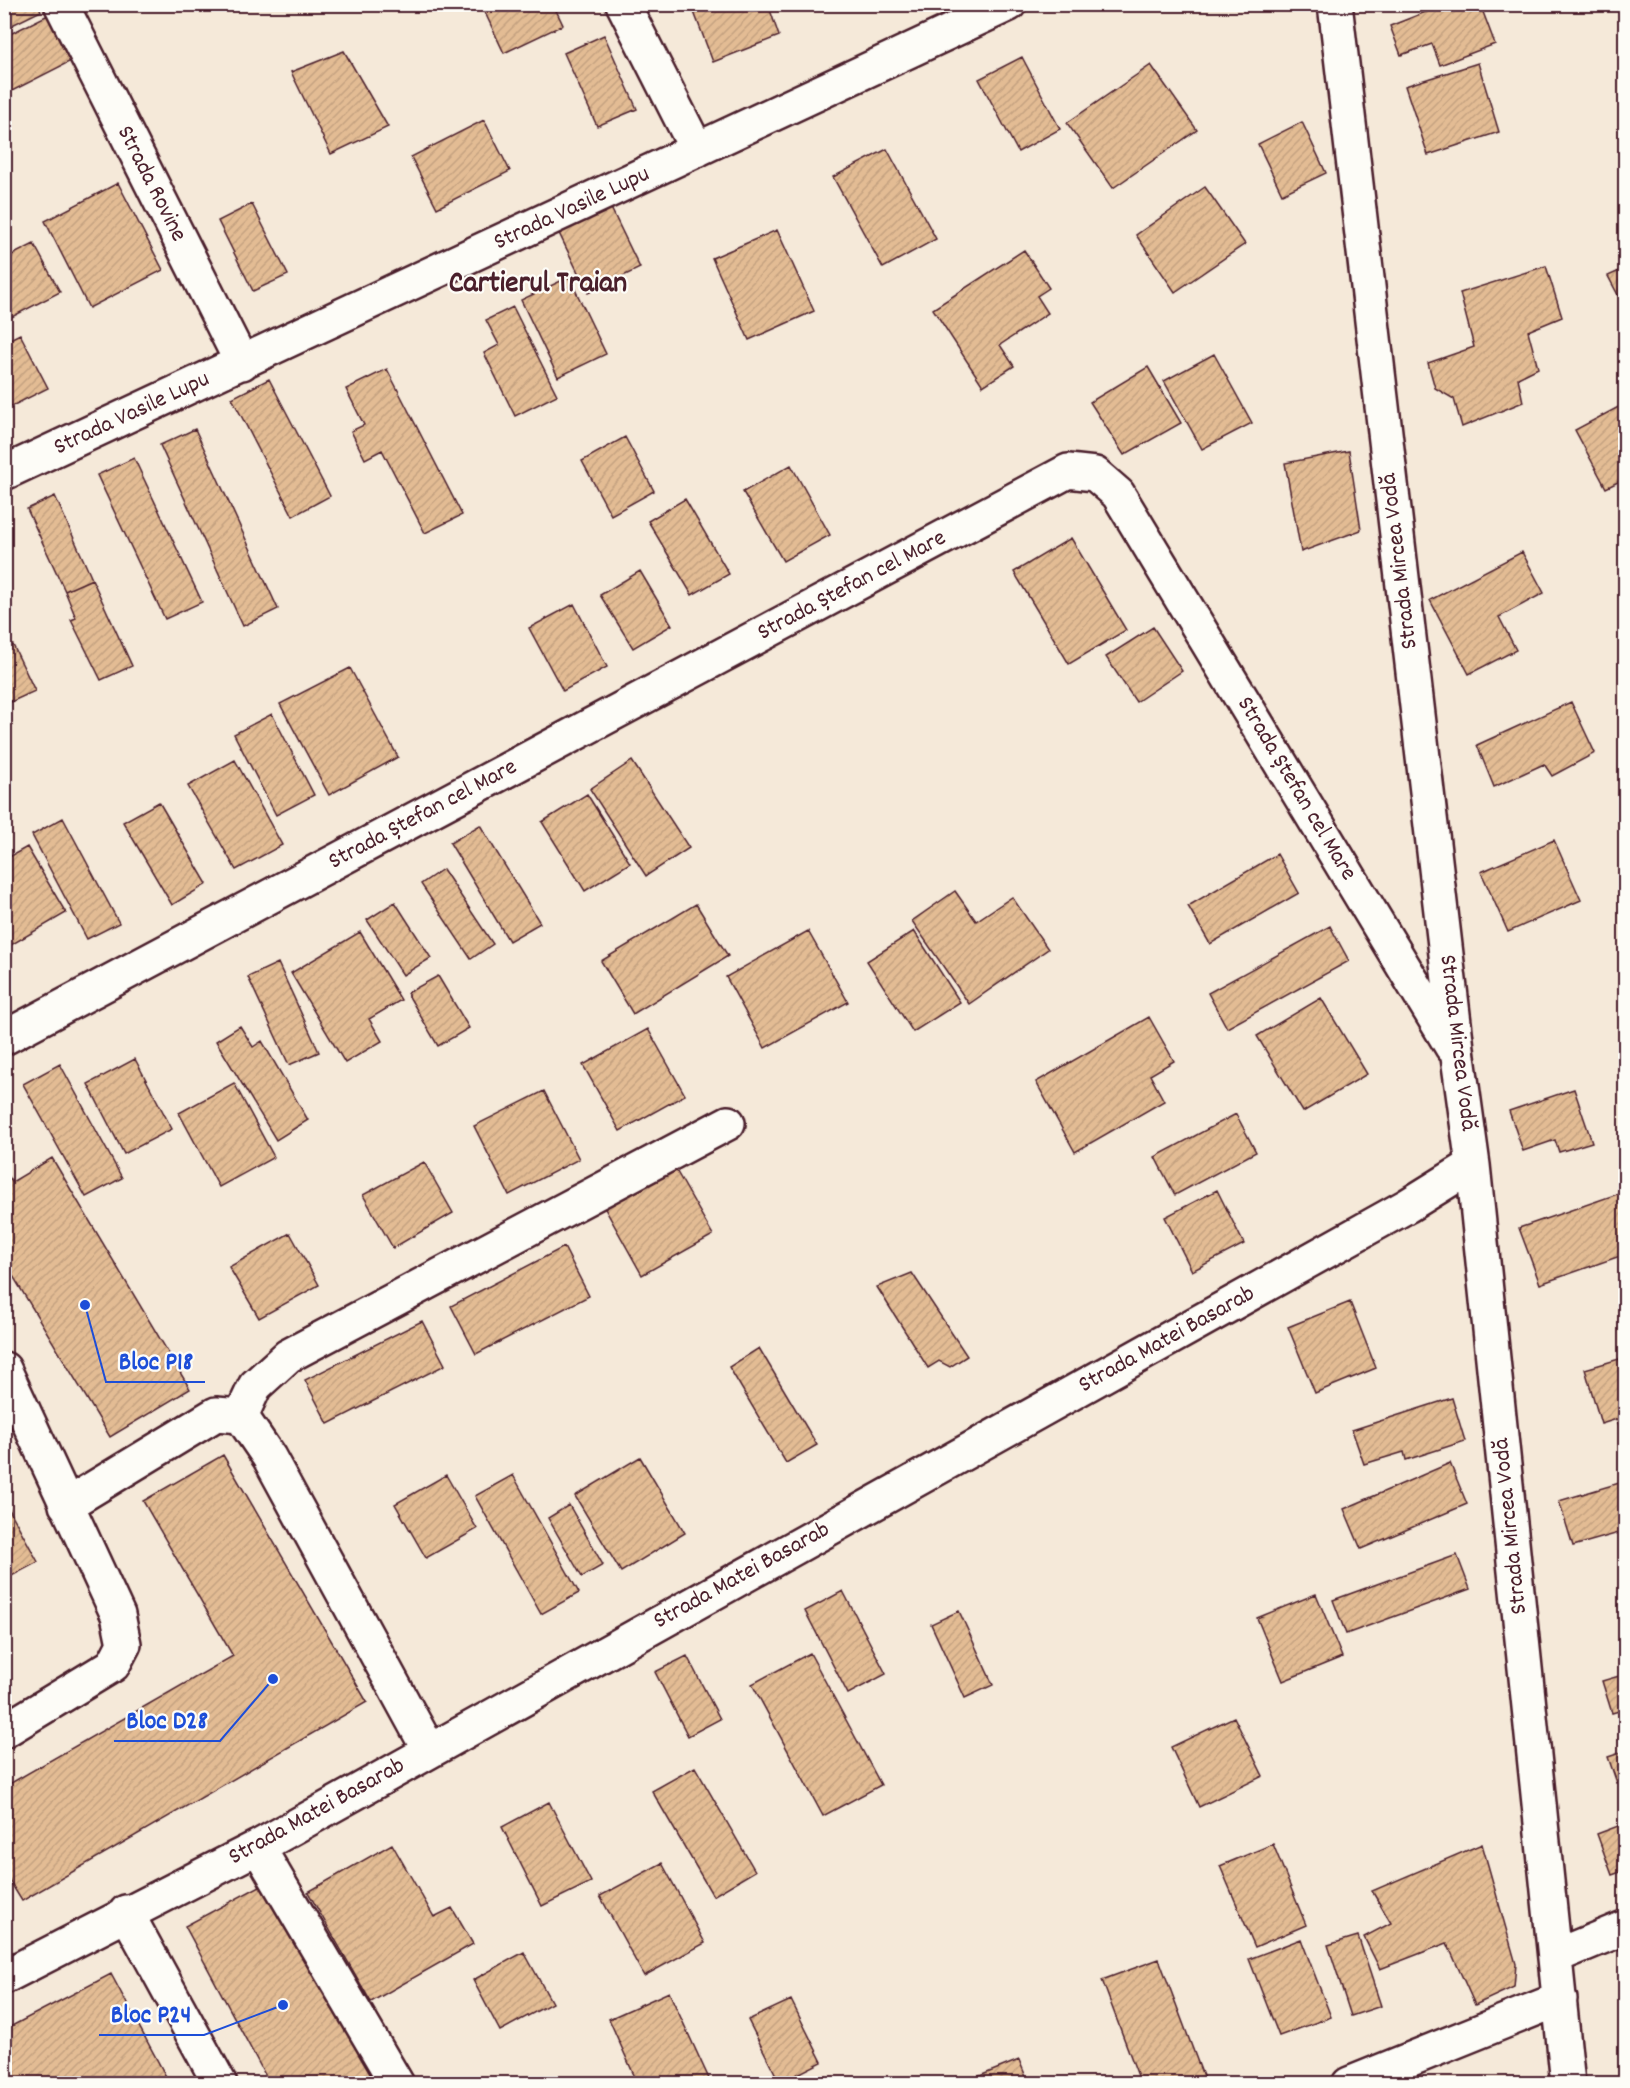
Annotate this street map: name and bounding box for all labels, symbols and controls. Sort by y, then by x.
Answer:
street label: Strada Rovine [107,120,195,248]
street label: Strada Vasile Lupu [489,158,655,260]
district label: Cartierul Traian [449,264,627,307]
street label: Strada Vasile Lupu [49,363,215,465]
street label: Strada Mircea Vodă [1372,471,1428,651]
street label: Strada Ștefan cel Mare [752,522,952,650]
street label: Strada Ștefan cel Mare [1228,691,1364,887]
street label: Strada Ștefan cel Mare [323,751,523,879]
street label: Strada Mircea Vodă [1429,953,1485,1133]
street label: Strada Matei Basarab [1073,1277,1261,1403]
callout: Bloc P18 [106,1338,205,1382]
text: Bloc P18 [119,1345,193,1382]
street label: Strada Mircea Vodă [1485,1436,1537,1616]
street label: Strada Matei Basarab [648,1513,836,1639]
callout: Bloc D28 [114,1697,220,1741]
text: Bloc D28 [126,1704,208,1741]
street label: Strada Matei Basarab [223,1749,411,1875]
callout: Bloc P24 [99,1991,204,2035]
text: Bloc P24 [111,1998,191,2035]

